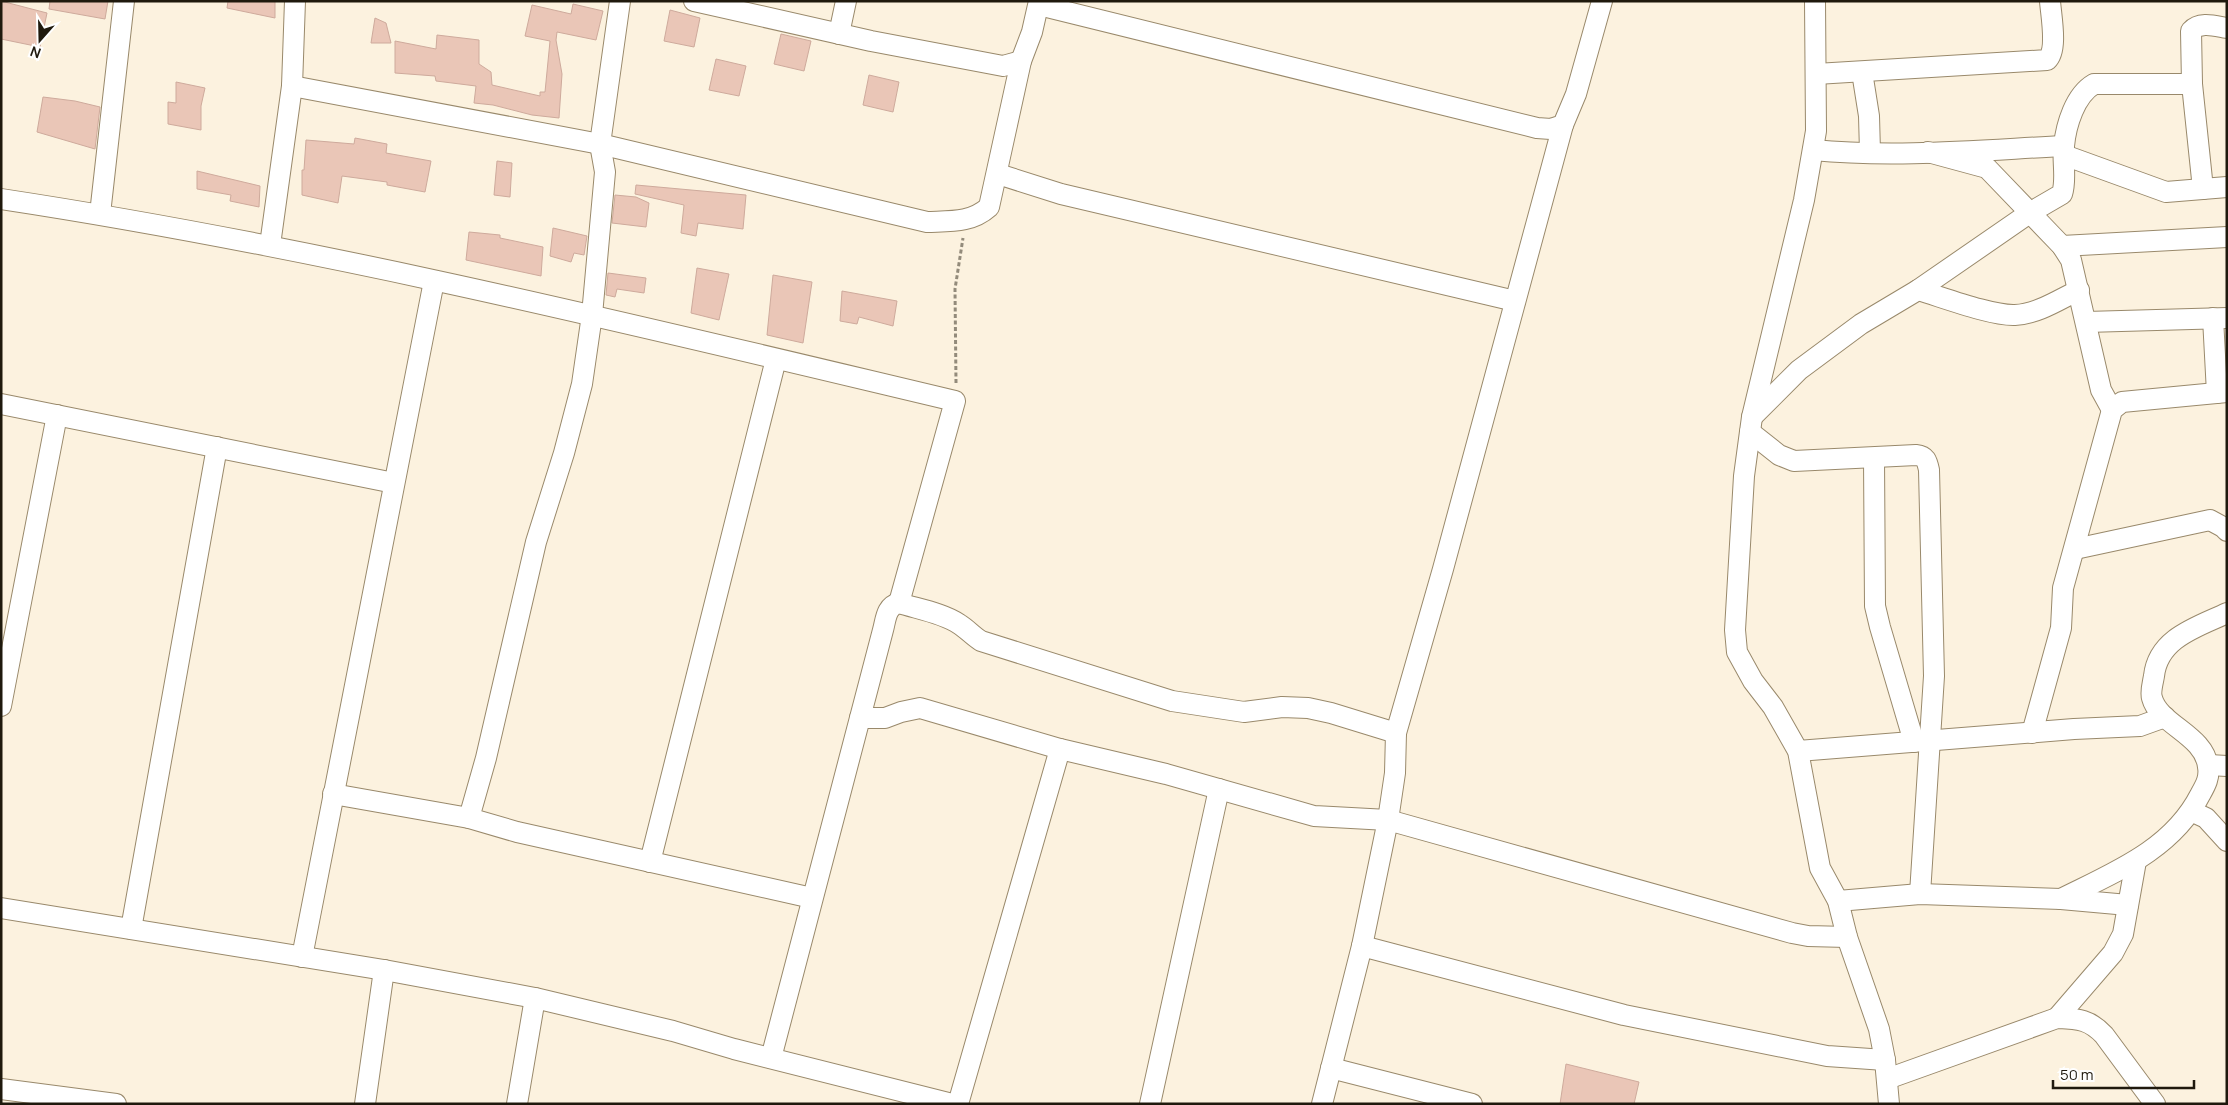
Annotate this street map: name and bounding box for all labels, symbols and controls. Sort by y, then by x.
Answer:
north arrow [15,15,65,65]
text: N [27,42,43,63]
scale bar [2053,1058,2194,1090]
text: 50 m [2060,1064,2094,1085]

